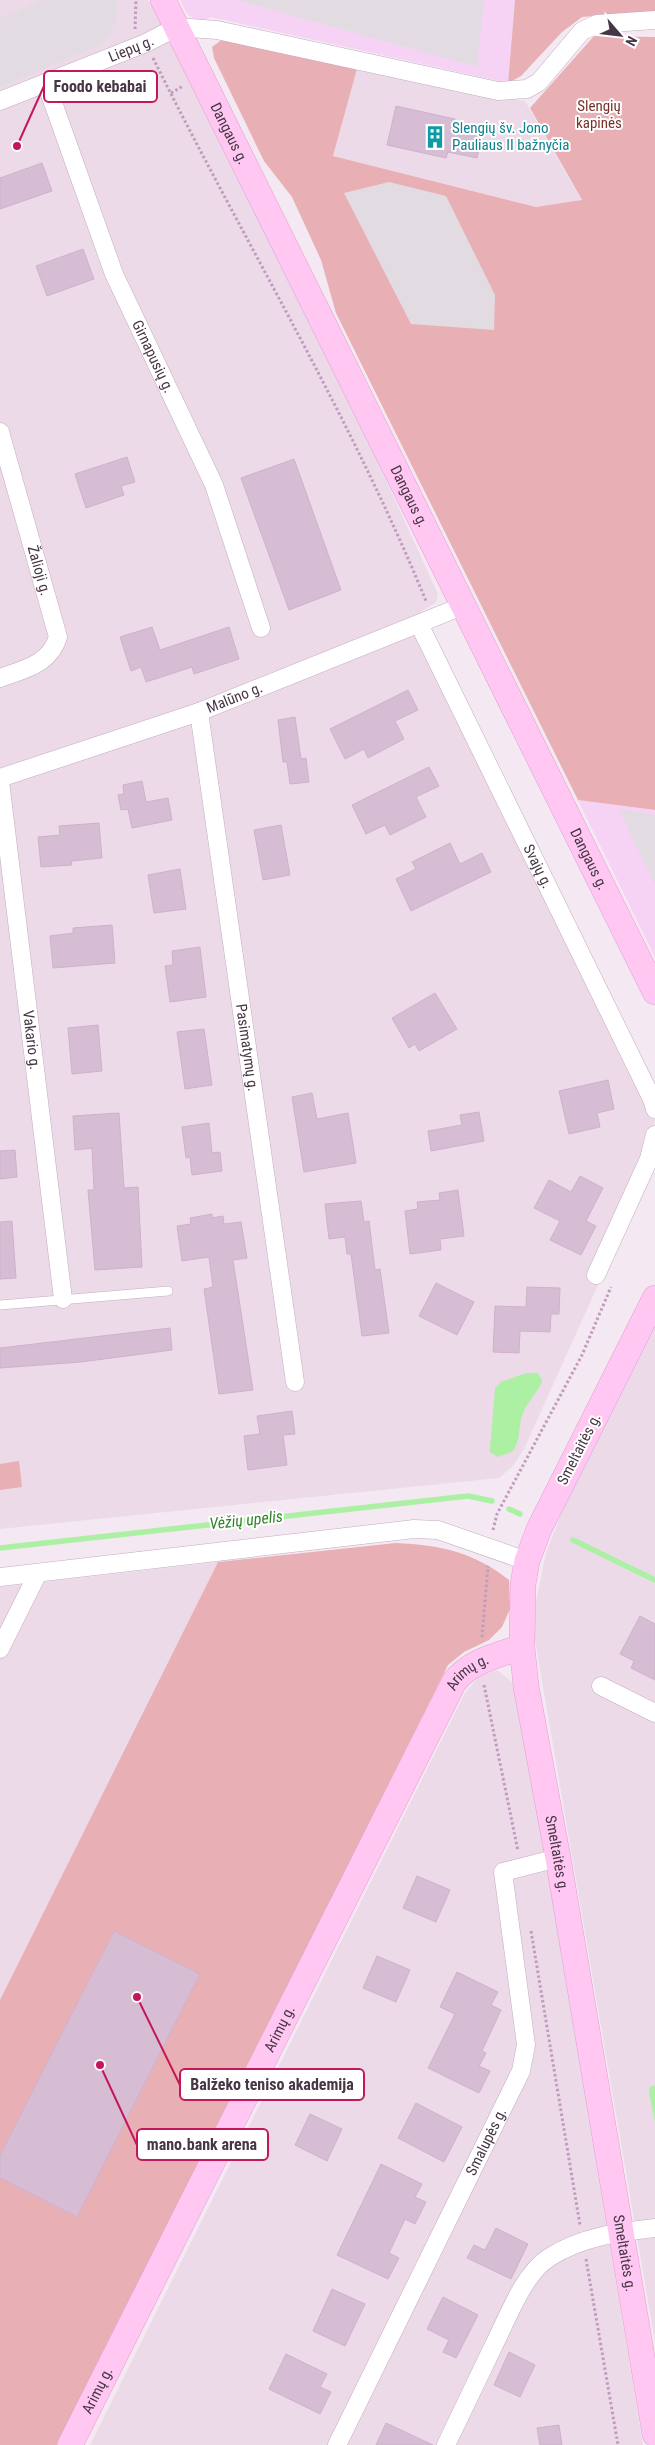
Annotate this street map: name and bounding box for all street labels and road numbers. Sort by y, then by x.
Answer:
street label: Liepų g. [106,32,157,66]
street label: Dangaus g. [206,100,252,167]
street label: Girnapusių g. [128,317,178,396]
street label: Dangaus g. [386,463,432,530]
street label: Žalioji g. [24,544,55,598]
street label: Malūno g. [204,678,265,717]
street label: Dangaus g. [566,825,612,893]
street label: Svajų g. [520,841,556,891]
street label: Pasimatymų g. [232,1003,262,1093]
street label: Vakario g. [19,1009,44,1071]
street label: Smeltaitės g. [553,1410,605,1488]
street label: Arimų g. [442,1650,491,1693]
street label: Smeltaitės g. [541,1814,573,1894]
street label: Arimų g. [260,2002,299,2055]
street label: Smalupės g. [462,2105,510,2178]
street label: Smeltaitės g. [609,2213,640,2293]
street label: Arimų g. [78,2364,117,2417]

